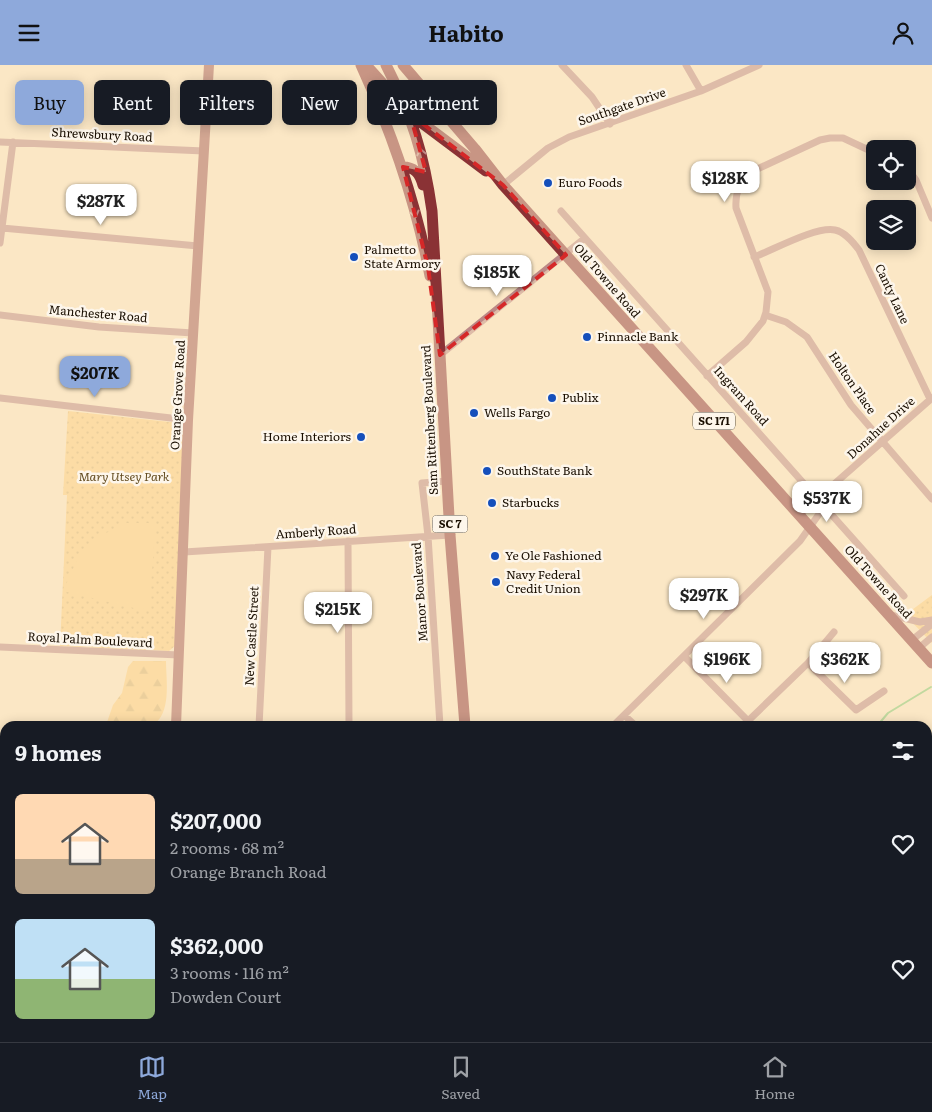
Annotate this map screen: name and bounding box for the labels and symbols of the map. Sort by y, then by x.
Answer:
street label: Southgate Drive [575,83,668,130]
street label: Shrewsbury Road [51,122,154,146]
one-way arrow [416,148,427,157]
pin: $128K [690,161,760,203]
place label: Euro Foods [558,173,622,191]
marker: Euro Foods [542,177,554,189]
pin: $287K [66,184,136,226]
one-way arrow [410,209,420,217]
street label: Old Towne Road [570,239,646,322]
place label: Palmetto State Armory [364,240,441,272]
marker: Palmetto State Armory [348,251,360,263]
pin: $185K [462,255,532,297]
street label: Canty Lane [871,261,915,327]
street label: Manchester Road [48,300,149,326]
place label: Pinnacle Bank [597,327,679,345]
marker: Pinnacle Bank [581,331,593,343]
street label: Orange Grove Road [165,339,189,450]
street label: Sam Rittenberg Boulevard [416,344,442,495]
street label: Holton Place [825,348,881,417]
pin: $207K [60,355,130,398]
street label: Ingram Road [710,362,774,430]
place label: Publix [562,388,599,406]
marker: Publix [546,392,558,404]
street label: Donahue Drive [842,392,918,463]
place label: Wells Fargo [484,403,550,421]
marker: Wells Fargo [468,407,480,419]
road number: SC 171 [693,413,735,429]
place label: Home Interiors [263,427,352,445]
marker: Home Interiors [355,431,367,443]
place label: SouthState Bank [497,461,593,479]
marker: SouthState Bank [481,465,493,477]
park label: Mary Utsey Park [79,467,170,485]
pin: $537K [792,481,862,523]
place label: Starbucks [502,493,560,511]
marker: Starbucks [486,497,498,509]
road number: SC 7 [432,515,468,533]
street label: Amberly Road [275,519,357,543]
street label: Manor Boulevard [407,541,431,642]
street label: Old Towne Road [841,541,917,623]
place label: Ye Ole Fashioned [505,546,602,564]
marker: Ye Ole Fashioned [489,550,501,562]
place label: Navy Federal Credit Union [506,565,581,597]
marker: Navy Federal Credit Union [490,576,502,588]
pin: $297K [669,577,739,620]
street label: New Castle Street [239,585,263,686]
pin: $215K [303,591,373,634]
street label: Royal Palm Boulevard [27,627,154,651]
pin: $196K [692,641,762,684]
pin: $362K [810,641,880,684]

